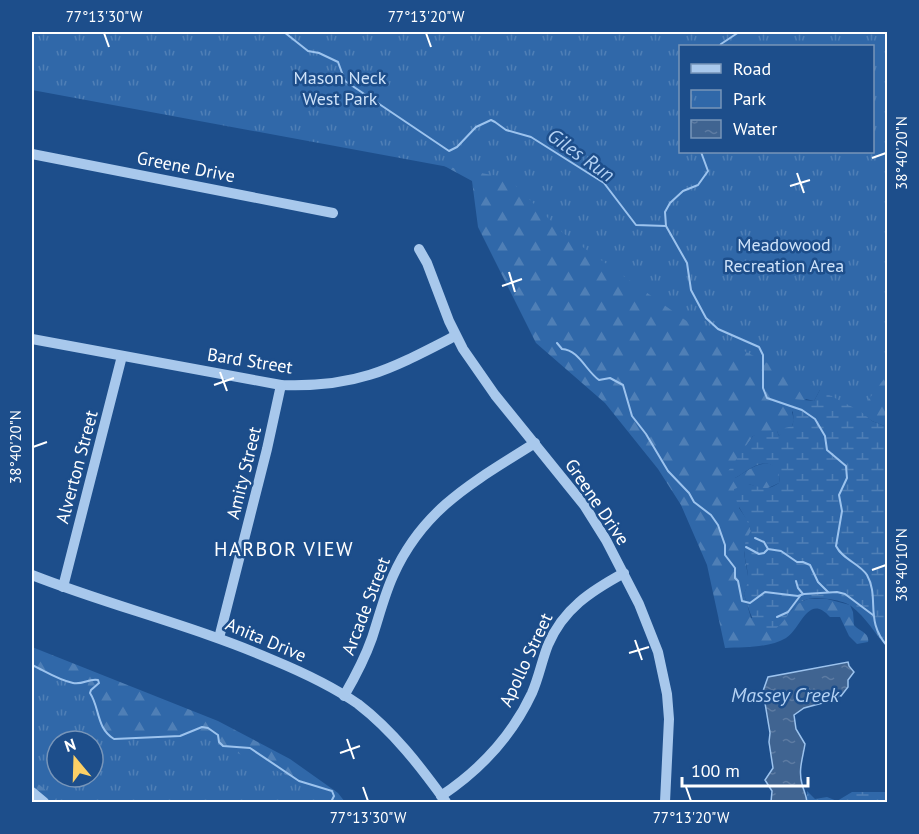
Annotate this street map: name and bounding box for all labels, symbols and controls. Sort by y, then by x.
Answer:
text: 77°13'30"W [66,7,143,26]
text: 77°13'20"W [388,7,465,26]
legend [679,45,874,153]
text: Road [733,57,771,80]
park label: Mason Neck West Park [294,66,387,110]
text: Park [733,87,766,110]
text: 38°40'20"N [892,116,911,190]
text: Water [733,117,777,140]
water label: Giles Run [542,122,620,188]
street label: Greene Drive [135,146,237,187]
park label: Meadowood Recreation Area [724,233,844,277]
street label: Bard Street [206,342,294,379]
street label: Alverton Street [50,408,103,526]
text: 38°40'20"N [6,410,25,484]
street label: Amity Street [221,424,266,522]
street label: Greene Drive [560,454,635,549]
text: 38°40'10"N [892,528,911,602]
district label: HARBOR VIEW [214,536,354,562]
street label: Arcade Street [336,553,395,658]
street label: Apollo Street [494,609,557,710]
street label: Anita Drive [222,612,310,667]
water label: Massey Creek [731,682,840,708]
north arrow [45,729,105,789]
text: N [62,734,78,756]
scale bar [682,750,808,788]
text: 100 m [691,759,740,782]
text: 77°13'30"W [330,808,407,827]
text: 77°13'20"W [653,808,730,827]

